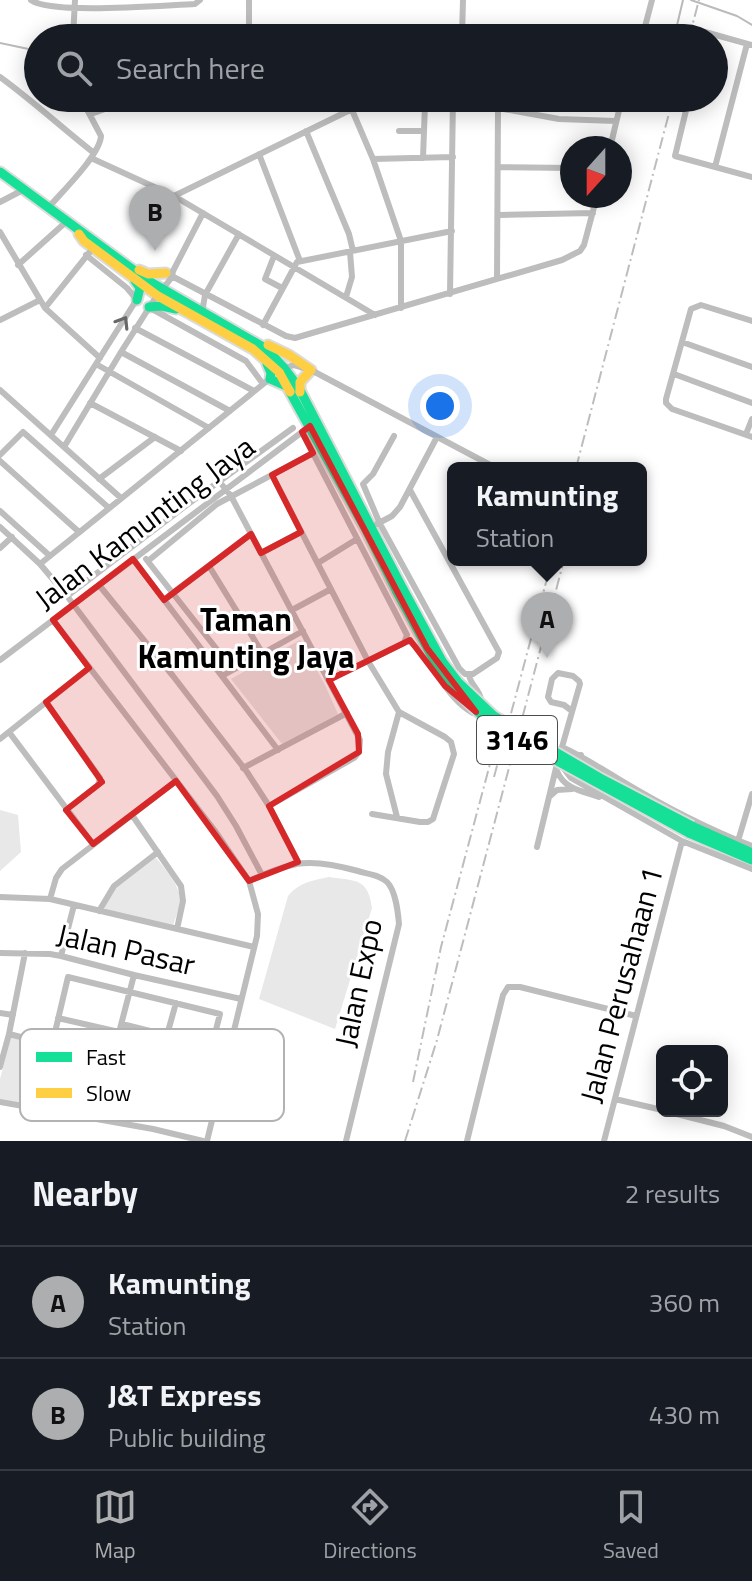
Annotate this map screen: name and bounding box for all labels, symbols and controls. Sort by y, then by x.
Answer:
search box [24,24,728,112]
text: Search here [116,45,265,91]
icon: search [52,46,96,90]
north arrow [560,136,632,208]
pin: B [129,185,181,251]
one-way arrow [113,317,128,331]
your location [420,386,460,426]
street label: Jalan Kamunting Jaya [25,424,264,620]
popup [447,462,647,566]
text: Kamunting [476,472,618,518]
text: Station [476,518,554,557]
pin: A [521,592,573,658]
district label: Taman Kamunting Jaya [137,595,355,680]
road number: 3146 [477,716,557,764]
street label: Jalan Perusahaan 1 [567,862,675,1108]
street label: Jalan Pasar [53,911,200,987]
street label: Jalan Expo [322,914,394,1051]
legend [20,1029,284,1121]
text: Fast [86,1040,126,1074]
map controls [656,1045,728,1117]
button: locate [656,1045,728,1117]
text: Slow [86,1076,132,1110]
text: Nearby [32,1167,138,1219]
text: 2 results [625,1174,720,1213]
text: Kamunting [108,1260,251,1306]
text: A [50,1283,66,1322]
text: 360 m [649,1283,720,1322]
text: Station [108,1306,187,1345]
text: J&T Express [108,1372,261,1418]
text: B [50,1395,66,1434]
text: 430 m [649,1395,720,1434]
text: Public building [108,1418,266,1457]
tab: Map [93,1485,137,1567]
tab: Directions [323,1485,417,1567]
tab: Saved [603,1485,659,1567]

